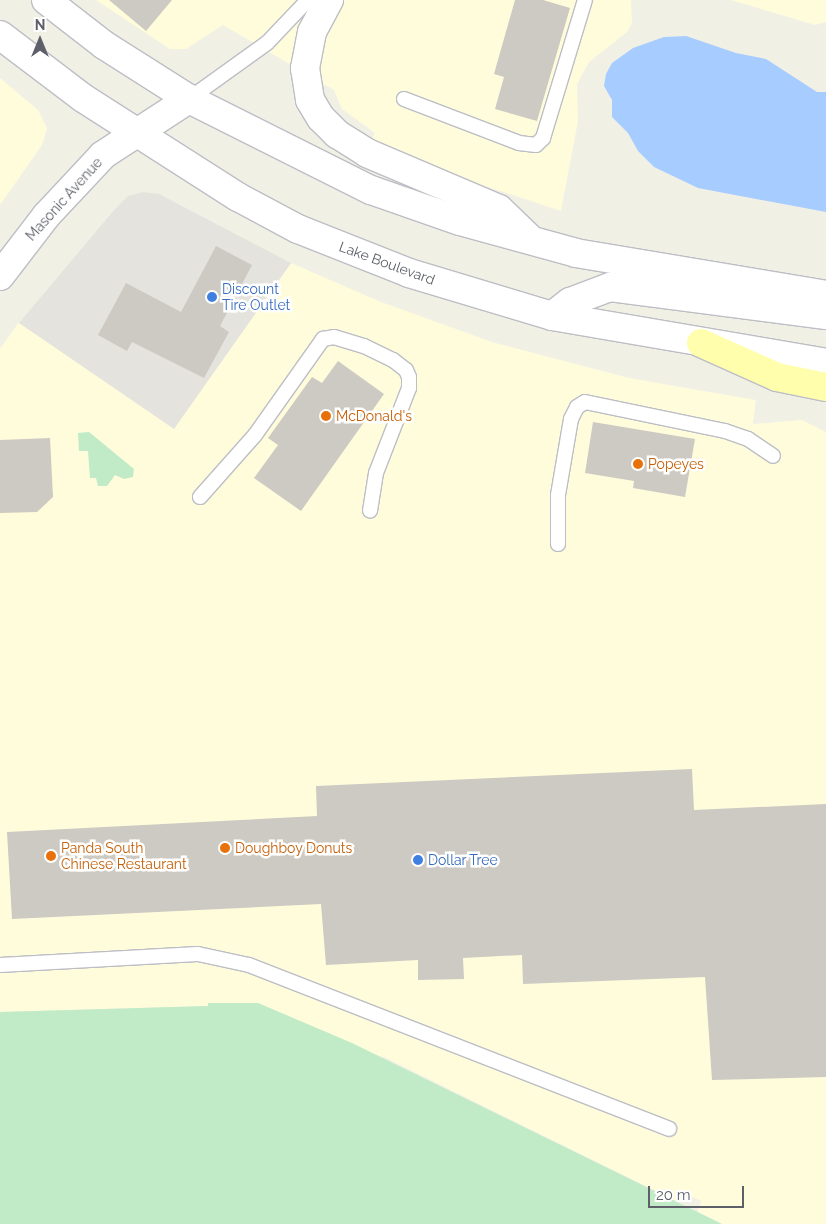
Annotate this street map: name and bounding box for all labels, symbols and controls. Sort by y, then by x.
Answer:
north arrow [15,15,65,65]
text: N [35,17,45,33]
street label: Masonic Avenue [22,154,106,244]
street label: Lake Boulevard [337,238,437,288]
place label: Discount Tire Outlet [222,281,290,314]
marker: Discount Tire Outlet [206,291,218,303]
place label: McDonald's [336,408,412,424]
marker: McDonald's [320,410,332,422]
place label: Popeyes [648,456,704,472]
marker: Popeyes [632,458,644,470]
place label: Panda South Chinese Restaurant [61,840,187,872]
place label: Doughboy Donuts [235,840,353,856]
marker: Doughboy Donuts [219,842,231,854]
marker: Panda South Chinese Restaurant [45,850,57,862]
place label: Dollar Tree [428,852,498,868]
marker: Dollar Tree [412,854,424,866]
scale bar [651,1176,747,1208]
text: 20 m [656,1186,691,1204]

